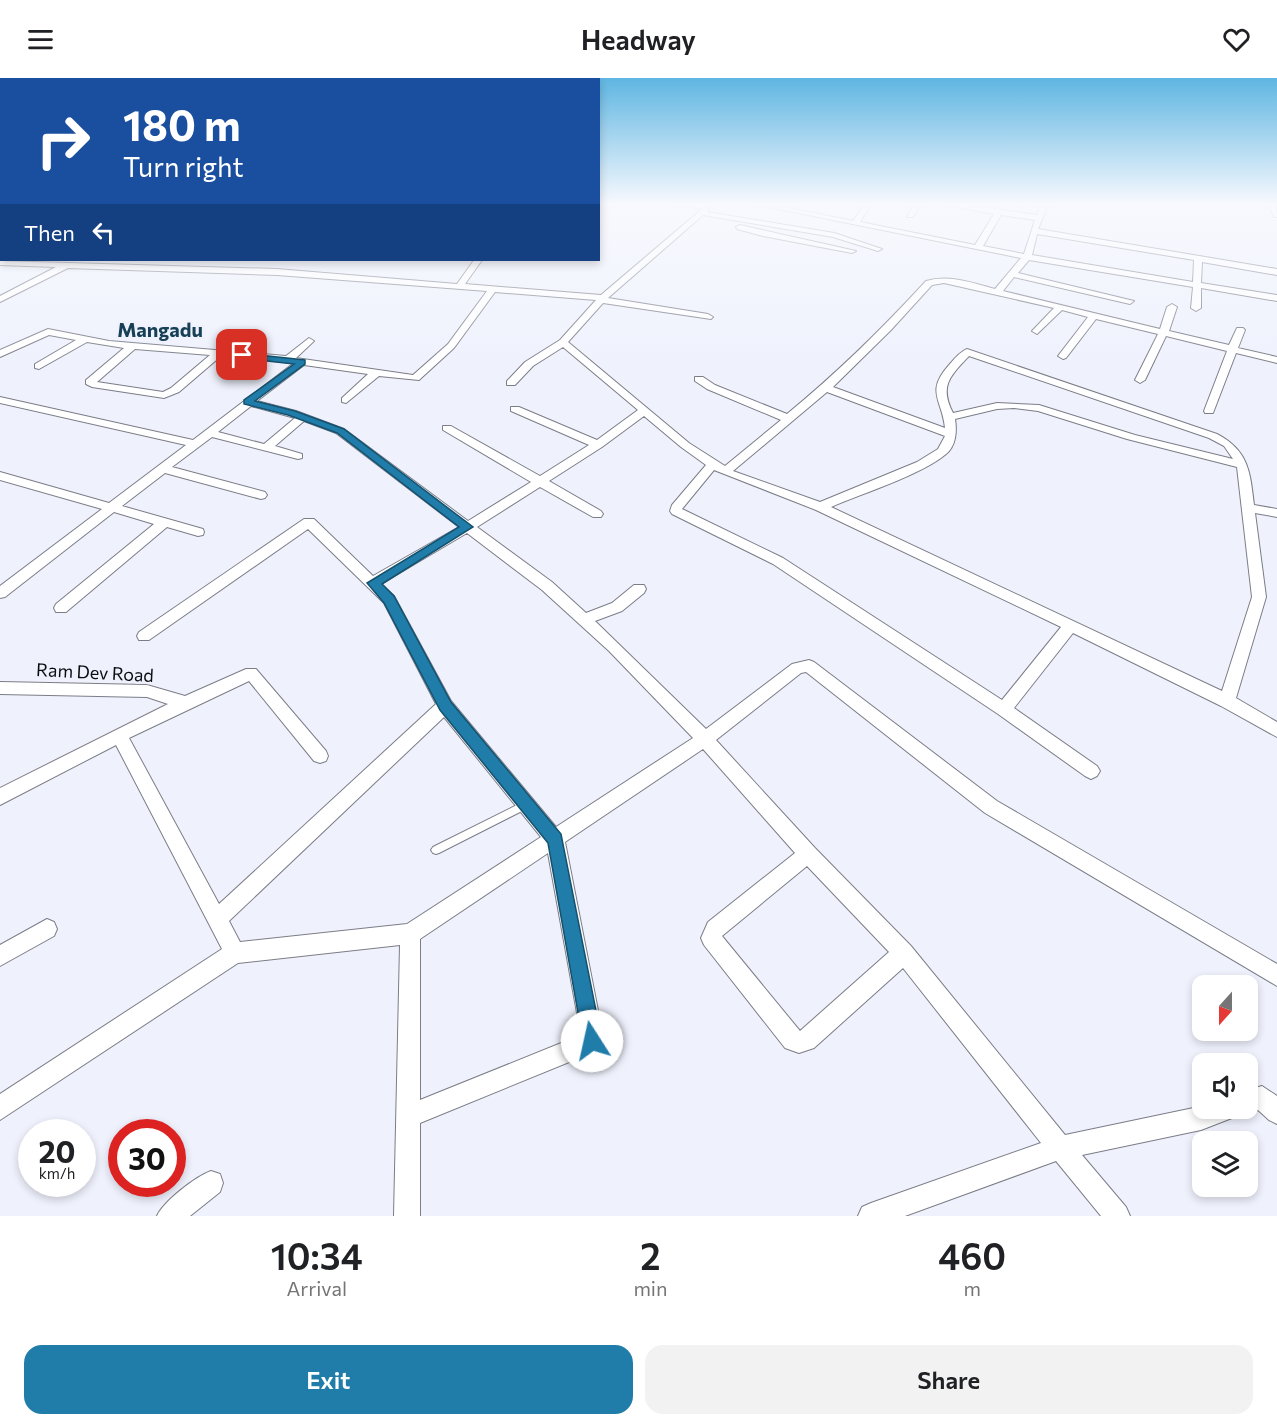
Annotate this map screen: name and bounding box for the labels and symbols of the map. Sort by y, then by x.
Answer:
district label: Mangadu [117,317,203,341]
pin [216,329,267,380]
street label: Ram Dev Road [36,658,154,686]
north arrow [1192,975,1258,1041]
position arrow [560,1009,624,1073]
speed limit sign: 30 [108,1119,186,1197]

